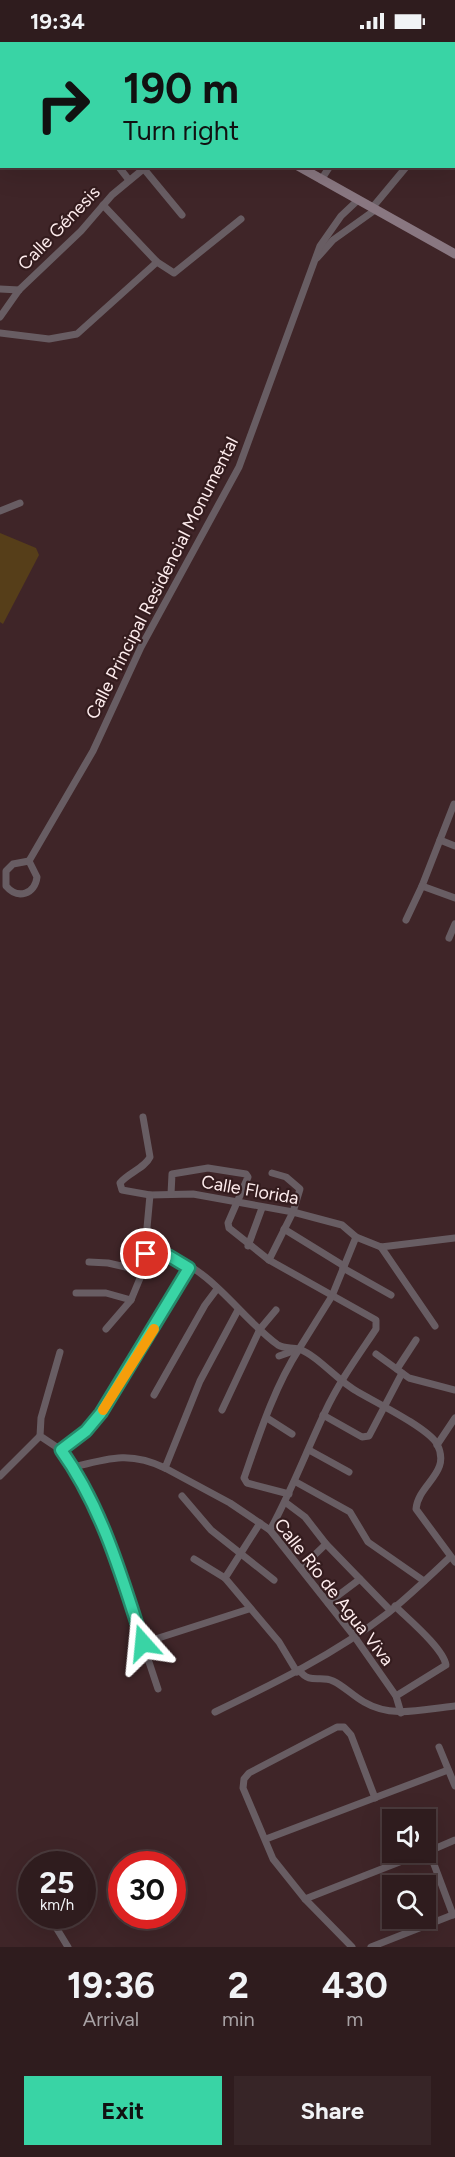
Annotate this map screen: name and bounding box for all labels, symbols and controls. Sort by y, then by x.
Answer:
text: 19:34 [30,8,85,35]
text: 190 m [123,63,239,114]
icon: right [24,66,102,144]
text: Turn right [123,114,239,147]
street label: Calle Génesis [13,181,105,275]
street label: Calle Principal Residencial Monumental [81,433,243,723]
street label: Calle Florida [200,1171,300,1209]
pin [120,1228,171,1279]
icon: arrive [129,1237,162,1270]
street label: Calle Río de Agua Viva [270,1514,398,1670]
position arrow [111,1611,175,1675]
map controls [382,1809,436,1929]
button: sound [382,1809,436,1863]
speed limit sign: 30 [108,1851,186,1929]
text: 25 [40,1864,74,1901]
button: search [382,1875,436,1929]
text: km/h [40,1896,74,1914]
text: 19:36 [67,1964,155,2007]
text: 2 [228,1964,249,2007]
text: 430 [322,1964,388,2007]
text: Arrival [83,2007,139,2031]
text: min [222,2007,255,2031]
text: m [346,2007,363,2031]
button: Exit [24,2076,222,2145]
button: Share [234,2076,431,2145]

